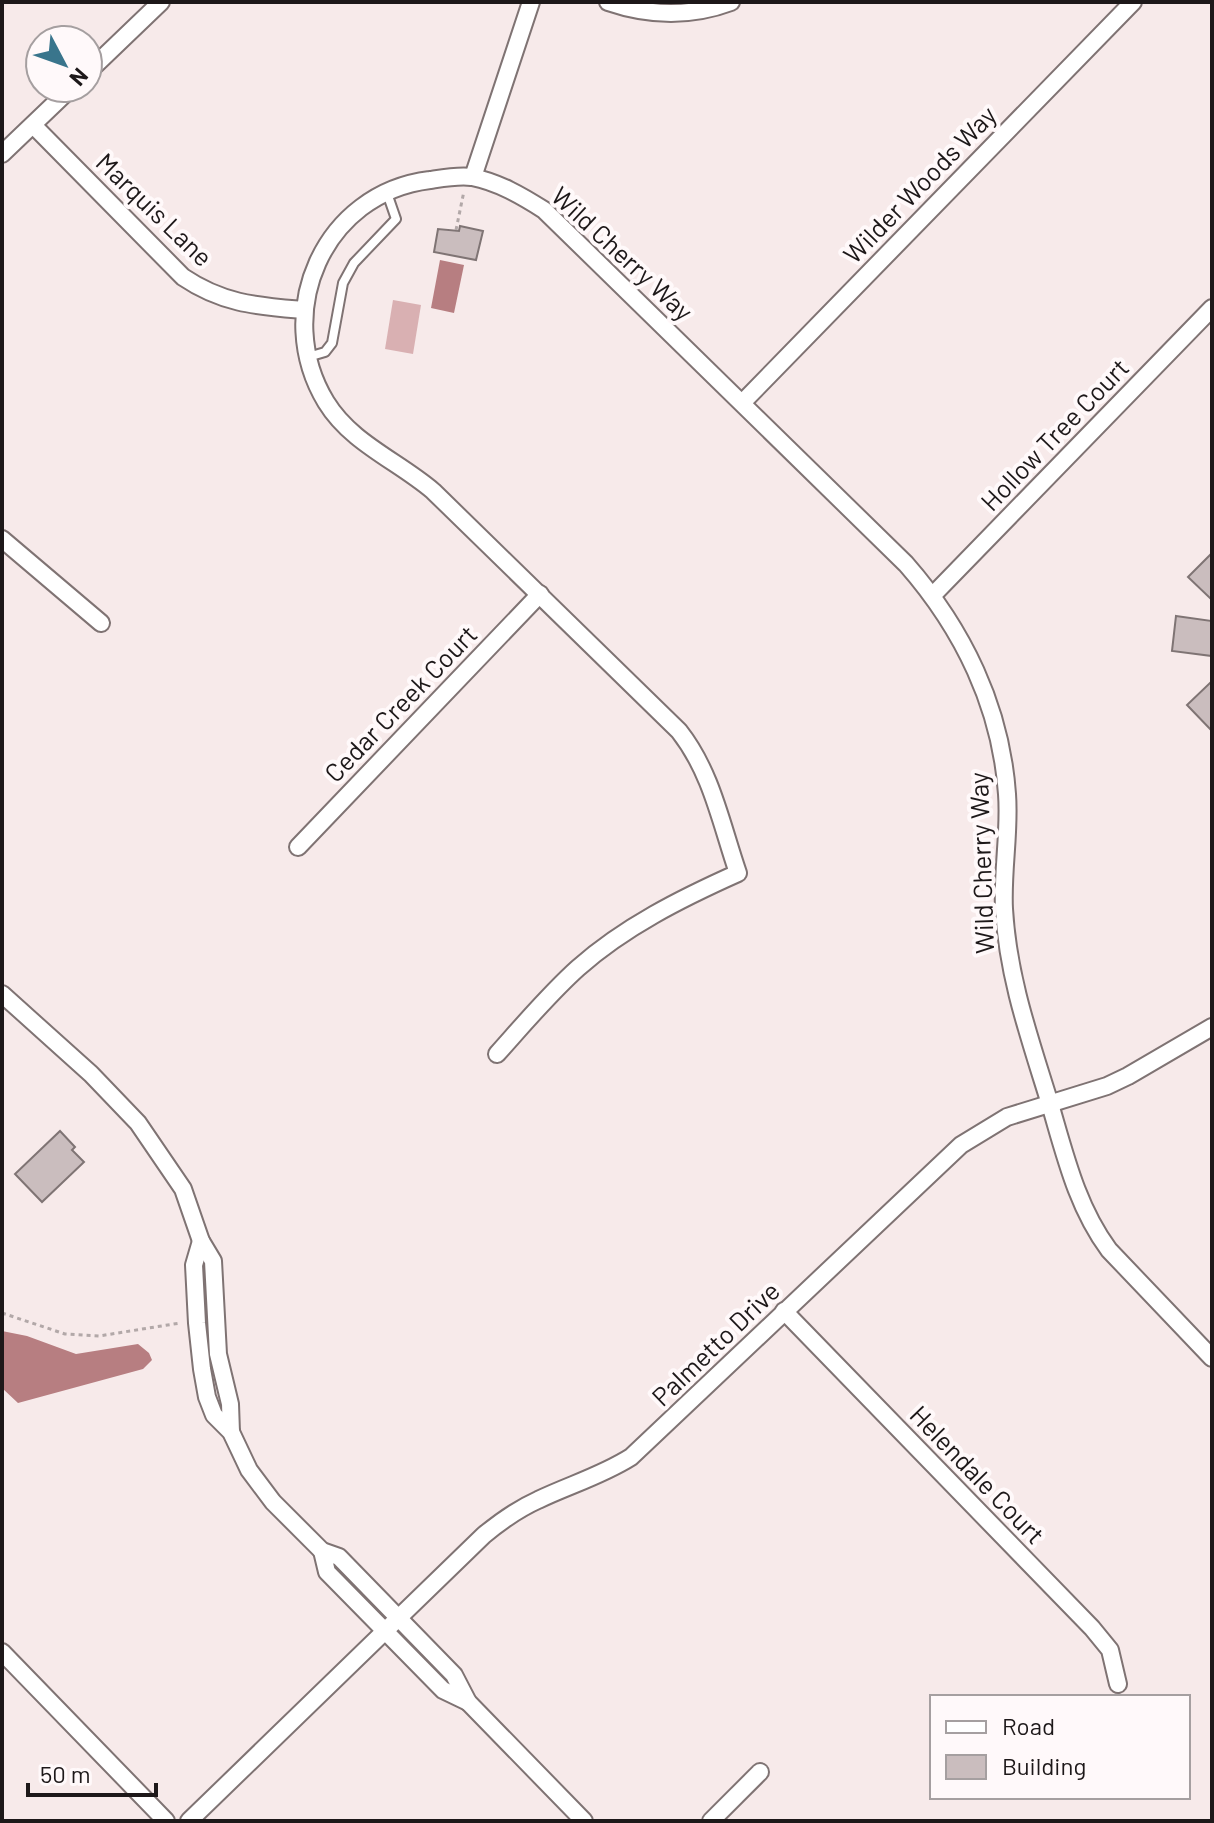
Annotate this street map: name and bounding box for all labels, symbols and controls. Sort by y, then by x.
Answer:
north arrow [24,24,104,104]
text: N [65,64,94,92]
street label: Wilder Woods Way [836,99,1002,269]
street label: Marquis Lane [91,146,220,272]
street label: Wild Cherry Way [546,180,700,326]
street label: Hollow Tree Court [973,351,1134,517]
street label: Cedar Creek Court [317,618,483,788]
street label: Wild Cherry Way [962,772,999,954]
street label: Palmetto Drive [645,1274,785,1412]
street label: Helendale Court [904,1398,1052,1550]
legend [930,1695,1190,1799]
text: Road [1002,1711,1055,1740]
scale bar [28,1747,156,1797]
text: Building [1002,1751,1086,1780]
text: 50 m [40,1759,91,1788]

